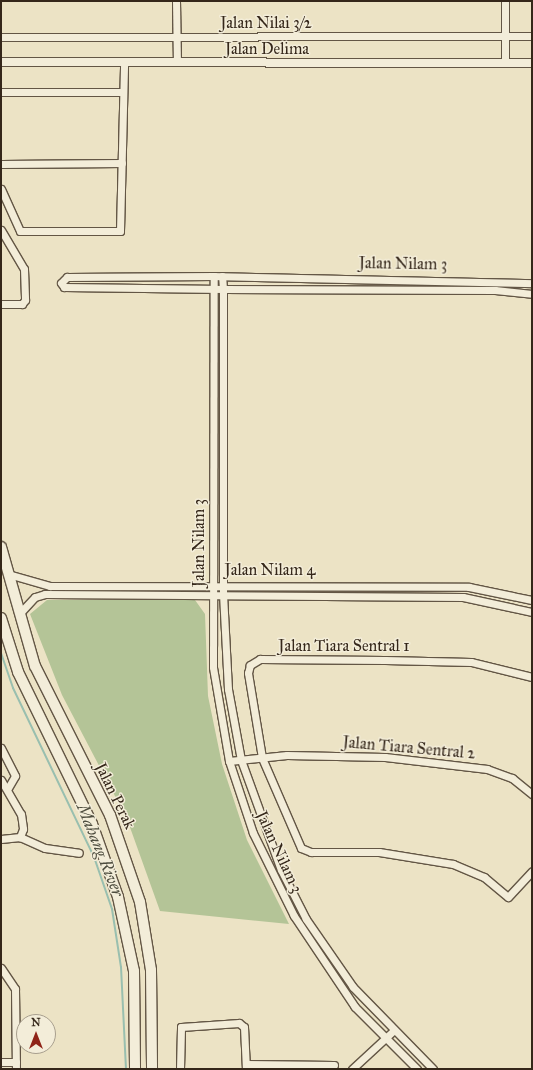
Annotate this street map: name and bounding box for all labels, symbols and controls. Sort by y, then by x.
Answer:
street label: Jalan Nilai 3/2 [220,13,312,33]
street label: Jalan Delima [225,39,309,59]
street label: Jalan Nilam 3 [359,254,447,274]
street label: Jalan Nilam 3 [189,499,209,587]
street label: Jalan Nilam 4 [225,560,315,580]
street label: Jalan Tiara Sentral 1 [278,636,410,656]
street label: Jalan Tiara Sentral 2 [342,733,476,763]
street label: Jalan Perak [91,760,139,832]
water label: Mahang River [72,800,128,900]
street label: Jalan Nilam 3 [252,808,306,896]
north arrow [16,1014,56,1054]
text: N [31,1016,41,1029]

